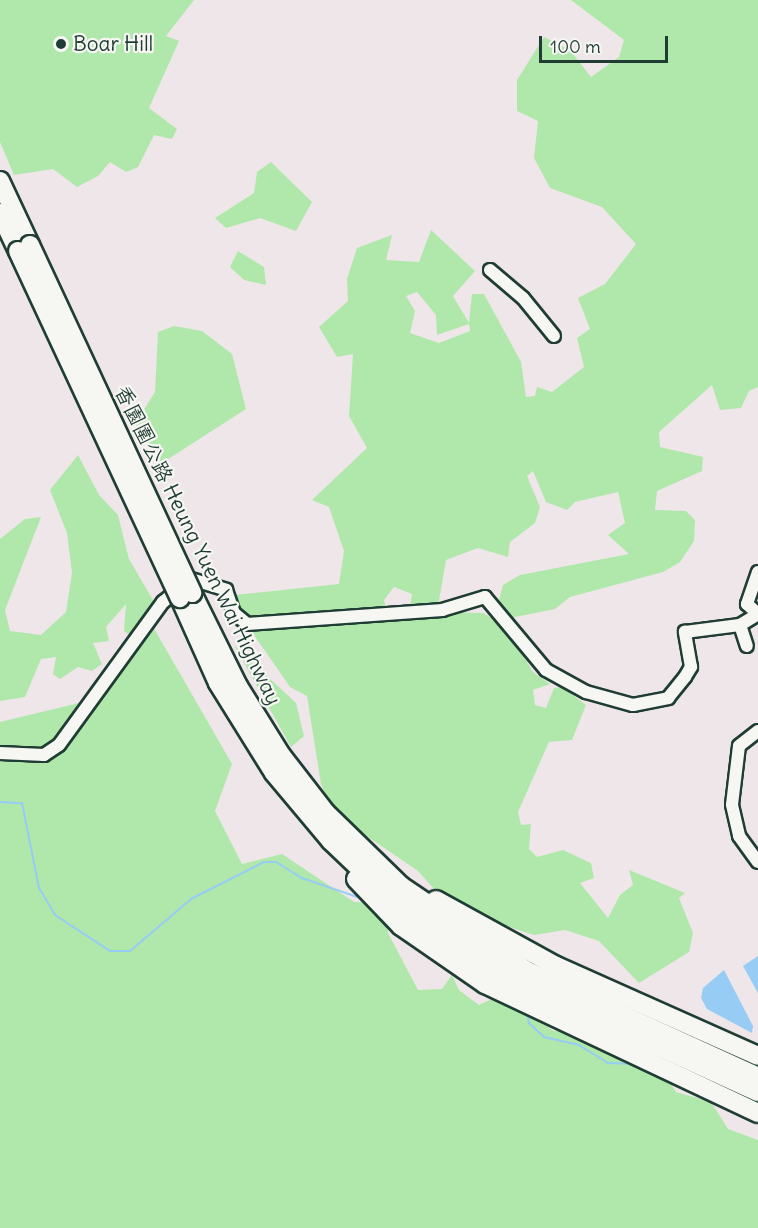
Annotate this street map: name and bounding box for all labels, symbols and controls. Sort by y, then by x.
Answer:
scale bar [542,24,671,62]
place label: Boar Hill [73,31,153,57]
text: 100 m [550,35,601,58]
marker: Boar Hill [54,37,68,51]
street label: 香園圍公路 Heung Yuen Wai Highway [109,381,287,709]

